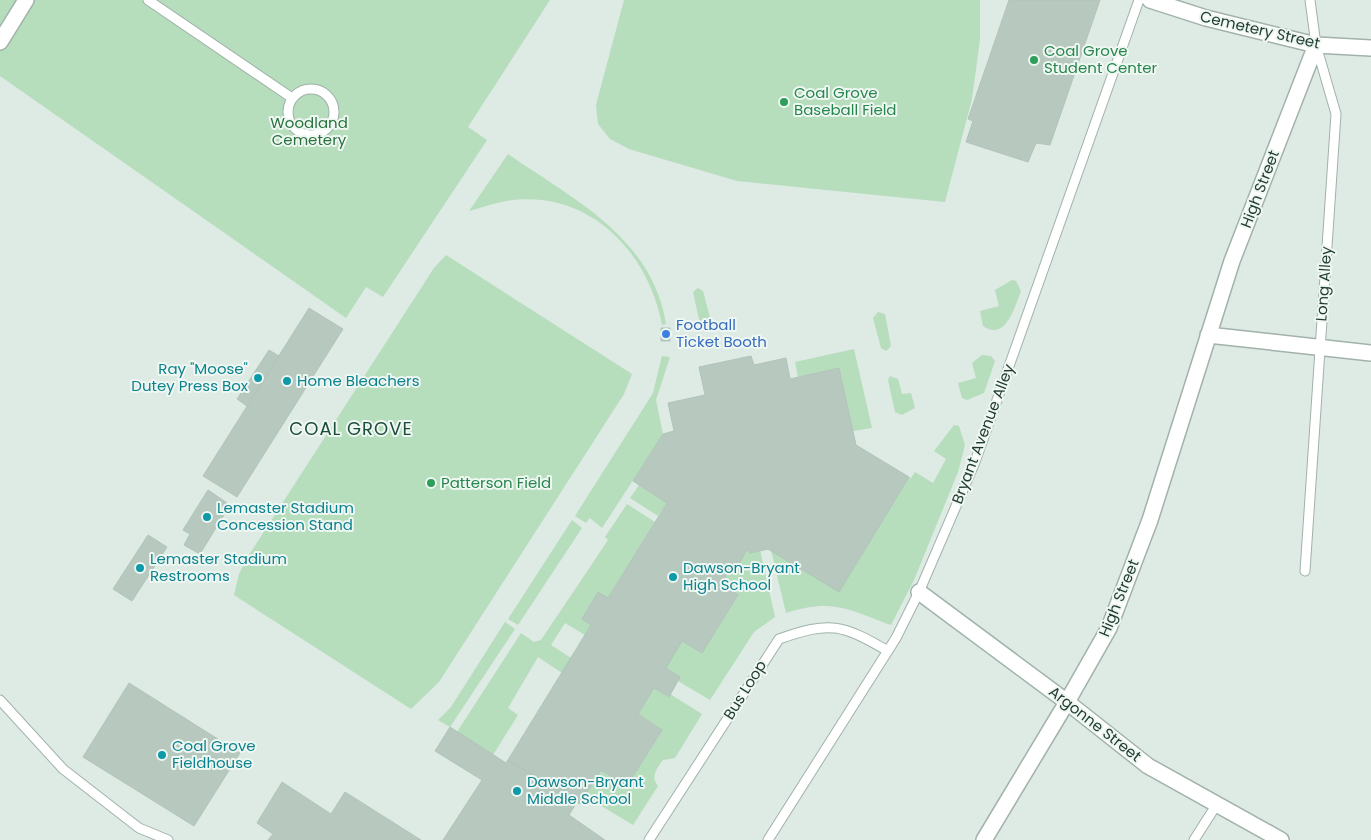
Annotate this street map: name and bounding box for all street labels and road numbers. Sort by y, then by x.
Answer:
street label: Cemetery Street [1198,6,1322,54]
street label: High Street [1235,147,1284,231]
street label: Long Alley [1310,245,1337,322]
street label: Bryant Avenue Alley [946,360,1019,507]
street label: High Street [1093,556,1144,640]
street label: Bus Loop [718,656,771,723]
street label: Argonne Street [1045,681,1146,766]

